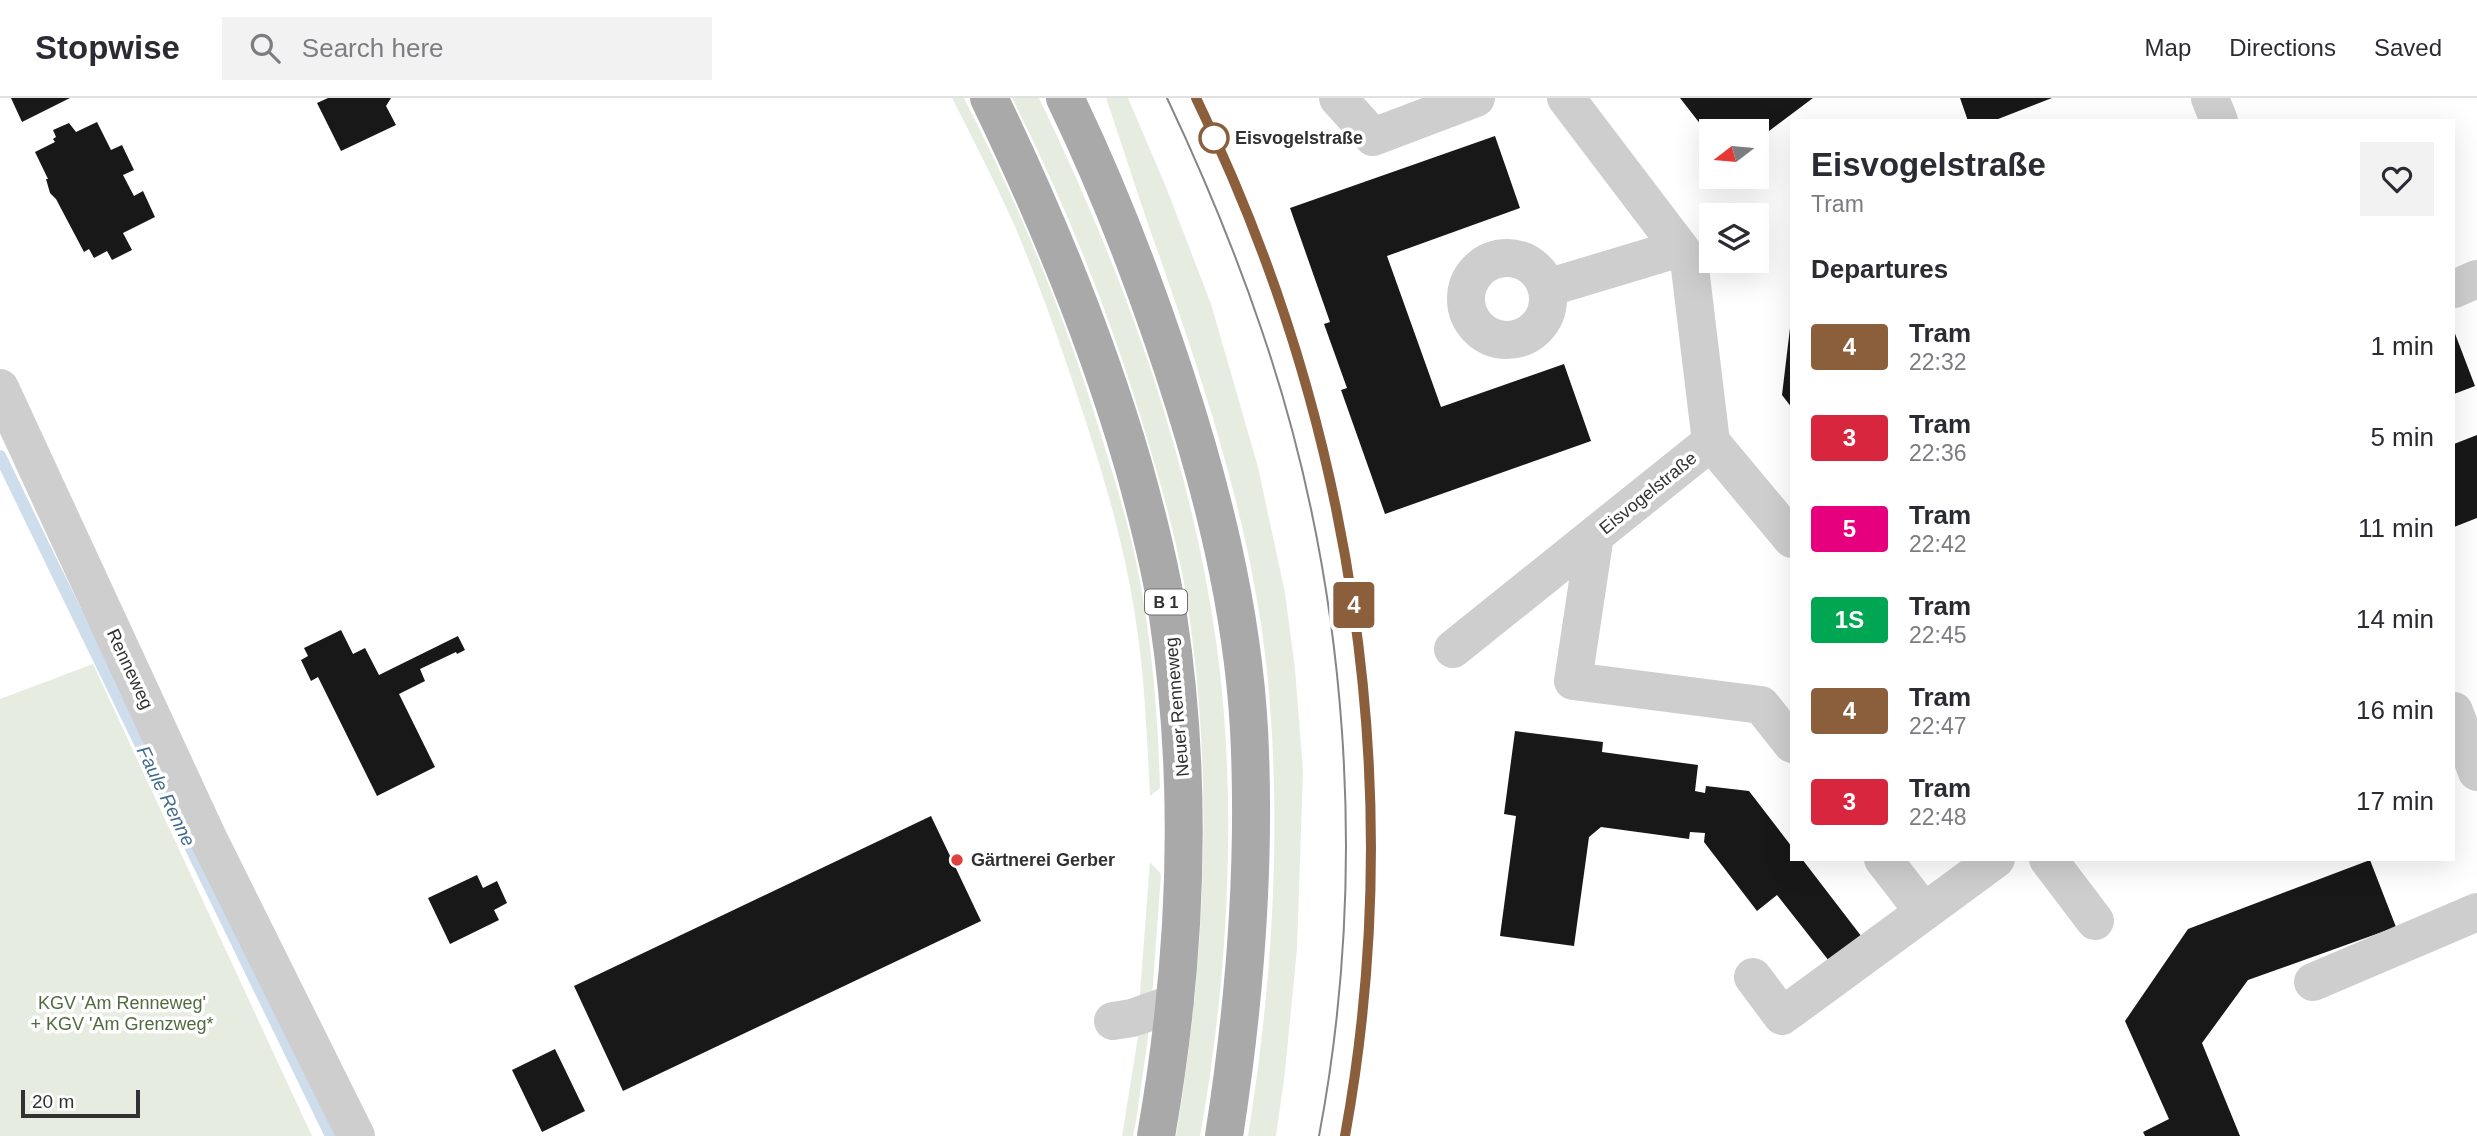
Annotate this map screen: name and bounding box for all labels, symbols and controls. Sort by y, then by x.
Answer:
search box [222,17,712,80]
text: Stopwise [35,29,180,66]
icon: search [246,29,284,67]
text: Search here [302,33,444,63]
text: Map [2145,34,2191,61]
text: Directions [2229,34,2336,61]
text: Saved [2374,34,2442,61]
north arrow [1699,119,1769,189]
map controls [1699,119,1769,273]
marker: Eisvogelstraße [1199,123,1229,153]
place label: Eisvogelstraße [1235,128,1363,148]
button: heart [2360,142,2434,216]
text: Eisvogelstraße [1811,146,2046,183]
text: Tram [1811,191,1864,217]
button: layers [1699,203,1769,273]
text: Departures [1811,254,1948,284]
text: Tram [1909,318,1971,348]
text: 1 min [2370,331,2434,361]
text: 4 [1843,333,1856,360]
text: 22:32 [1909,349,1967,375]
text: Tram [1909,409,1971,439]
text: 5 min [2370,422,2434,452]
text: 3 [1843,424,1856,451]
text: 22:36 [1909,440,1967,466]
street label: Eisvogelstraße [1595,448,1701,538]
text: Tram [1909,500,1971,530]
text: 11 min [2358,513,2434,543]
text: 5 [1843,515,1856,542]
text: 22:42 [1909,531,1967,557]
line badge: 4 [1331,582,1377,628]
road number: B 1 [1145,589,1187,614]
text: 4 [1347,591,1361,618]
text: Tram [1909,591,1971,621]
text: 14 min [2356,604,2434,634]
text: 1S [1835,606,1864,633]
text: 22:45 [1909,622,1967,648]
street label: Renneweg [103,626,157,712]
street label: Neuer Renneweg [1161,636,1193,778]
text: Tram [1909,682,1971,712]
text: 16 min [2356,695,2434,725]
text: 4 [1843,697,1856,724]
text: 22:47 [1909,713,1967,739]
water label: Faule Renne [133,743,199,849]
text: Tram [1909,773,1971,803]
text: 17 min [2356,786,2434,816]
text: 3 [1843,788,1856,815]
text: 22:48 [1909,804,1967,830]
place label: Gärtnerei Gerber [971,850,1115,870]
marker: Gärtnerei Gerber [949,852,965,868]
park label: KGV 'Am Renneweg' + KGV 'Am Grenzweg* [30,993,214,1034]
scale bar [21,1087,140,1119]
text: 20 m [32,1091,74,1112]

